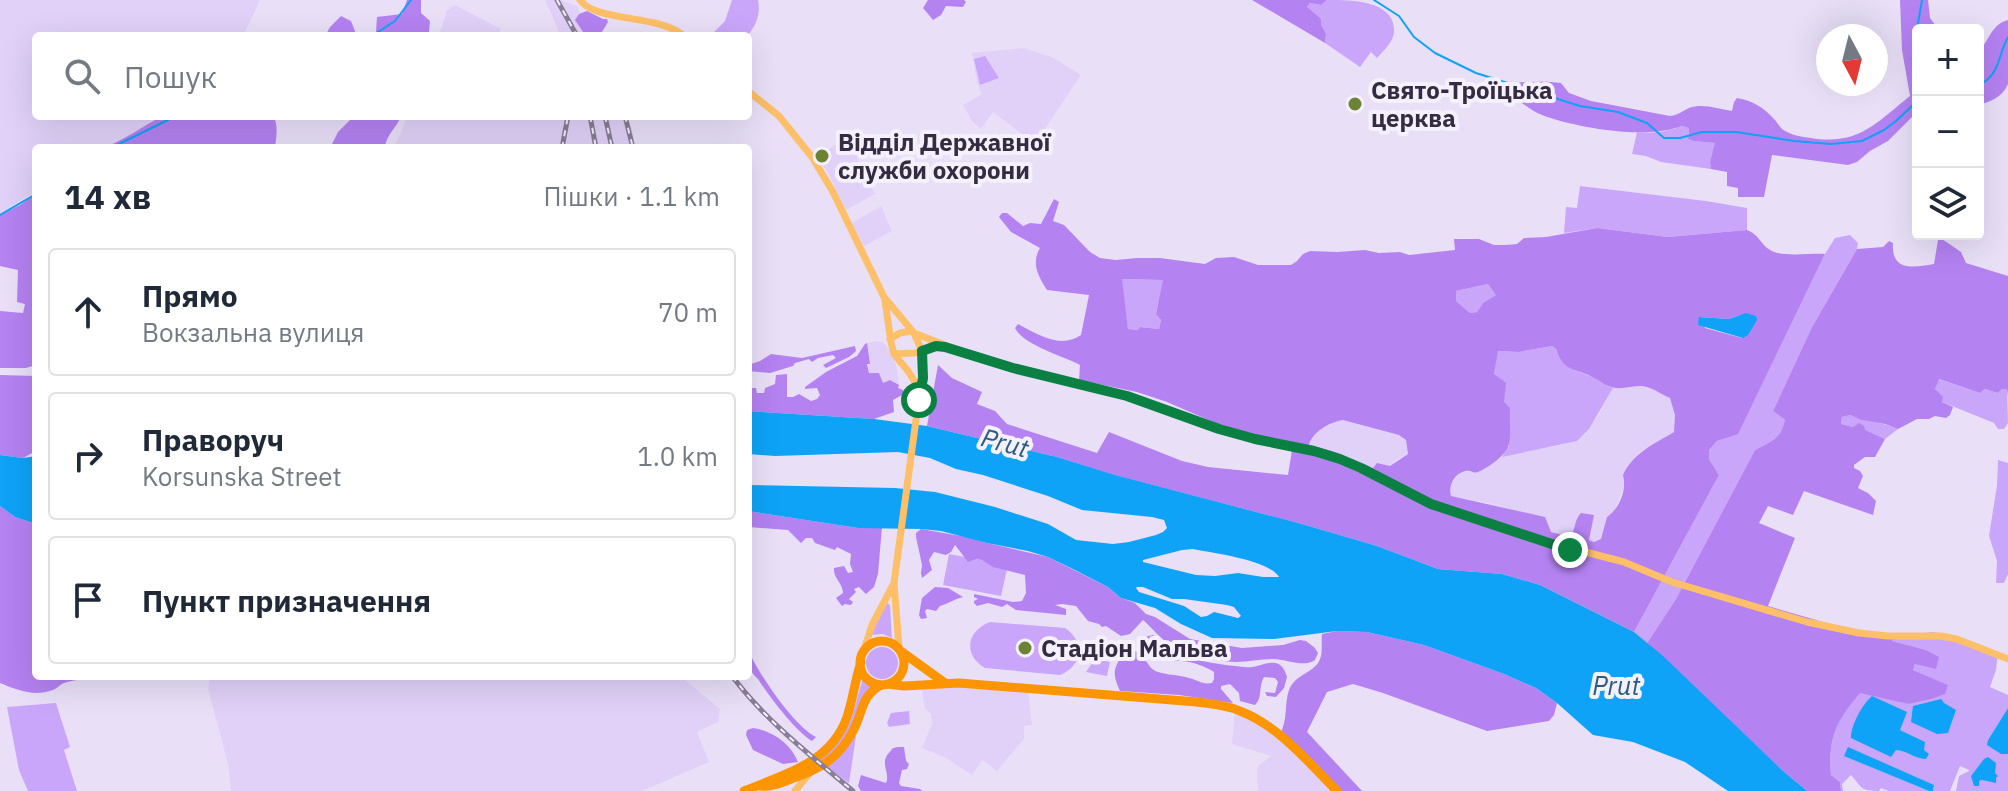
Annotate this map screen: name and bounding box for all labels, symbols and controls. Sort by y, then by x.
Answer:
north arrow [1816,24,1888,96]
map controls [1912,24,1984,240]
button: + [1912,24,1984,96]
search box [32,32,752,120]
icon: search [60,54,104,98]
text: Пошук [124,57,217,96]
place label: Свято-Троїцька церква [1371,74,1553,134]
marker: Свято-Троїцька церква [1346,95,1364,113]
button: − [1912,96,1984,168]
place label: Відділ Державної служби охорони [838,126,1051,186]
marker: Відділ Державної служби охорони [813,147,831,165]
button: layers [1912,168,1984,240]
text: 14 хв [64,174,151,218]
text: Пішки · 1.1 km [544,179,720,213]
text: Прямо [142,276,238,315]
icon: ahead [66,290,110,334]
text: 70 m [658,295,718,329]
text: Вокзальна вулиця [142,315,365,349]
route start [901,382,937,418]
water label: Prut [978,419,1033,465]
text: Праворуч [142,420,284,459]
icon: right [66,434,110,478]
text: 1.0 km [637,439,718,473]
text: Korsunska Street [142,459,342,493]
route end [1552,532,1588,568]
icon: arrive [66,578,110,622]
text: Пункт призначення [142,581,431,620]
place label: Стадіон Мальва [1041,632,1228,664]
marker: Стадіон Мальва [1016,639,1034,657]
water label: Prut [1592,668,1640,702]

